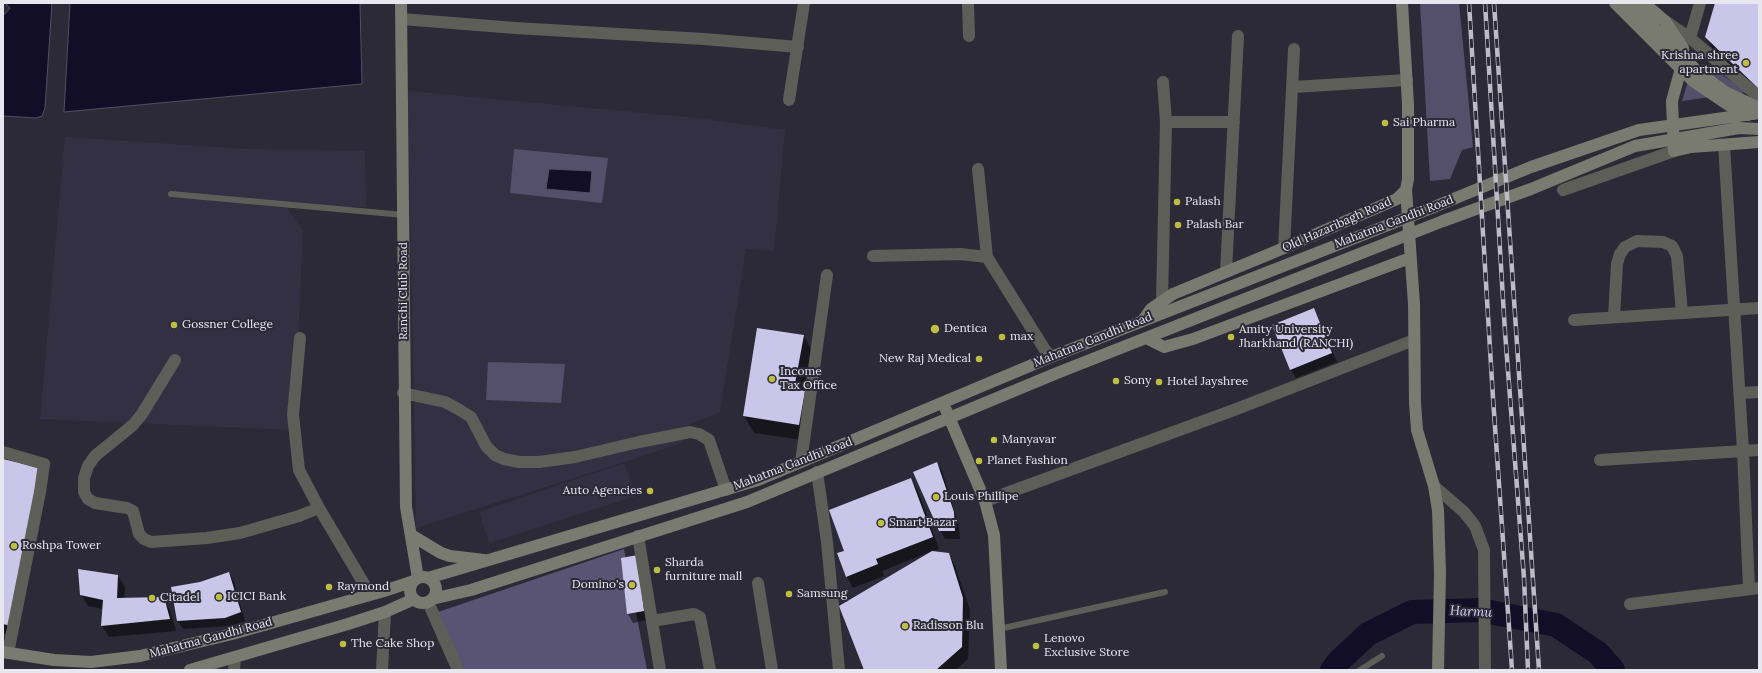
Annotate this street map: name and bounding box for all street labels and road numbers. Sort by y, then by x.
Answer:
street label: Mahatma Gandhi Road [1332,193,1456,251]
street label: Old Hazaribagh Road [1280,194,1394,256]
street label: Ranchi Club Road [397,242,411,340]
street label: Mahatma Gandhi Road [1032,310,1154,370]
street label: Mahatma Gandhi Road [731,435,855,493]
street label: Mahatma Gandhi Road [148,615,274,661]

